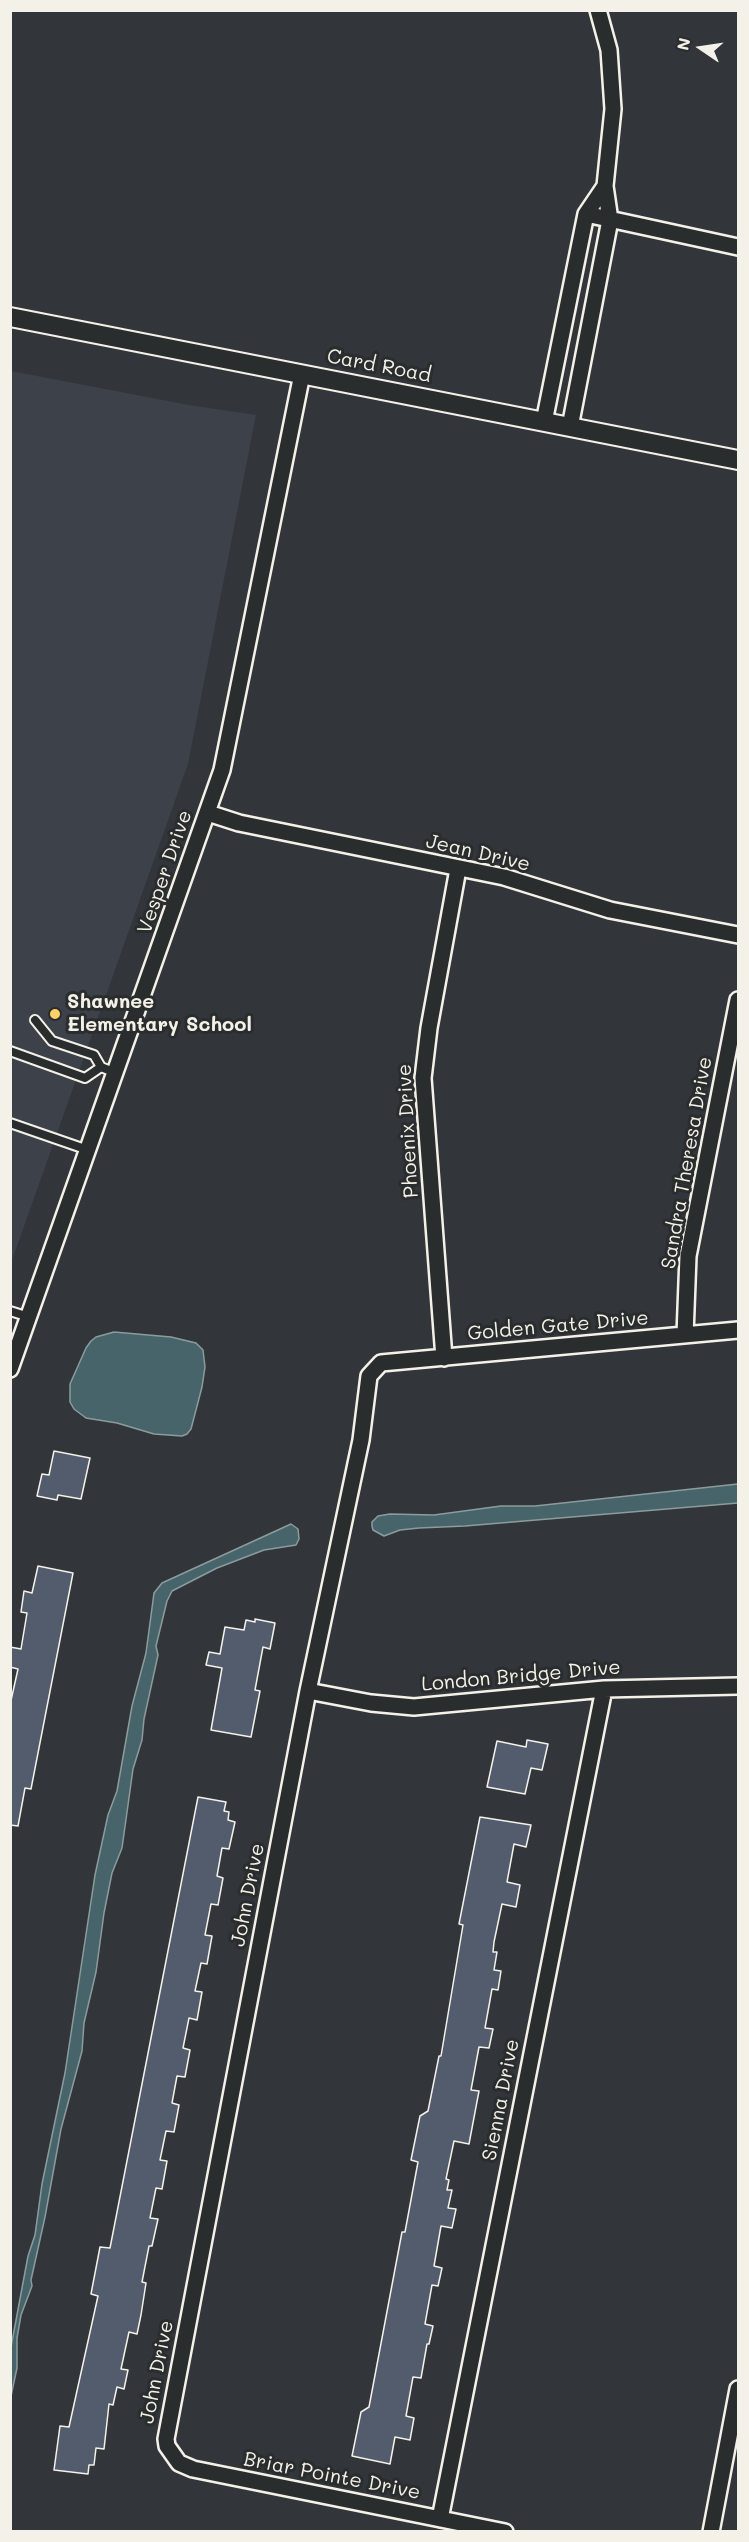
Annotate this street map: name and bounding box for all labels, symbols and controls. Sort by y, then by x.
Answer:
north arrow [671,18,731,78]
text: N [671,36,695,52]
street label: Card Road [325,344,433,388]
street label: Vesper Drive [133,807,197,937]
street label: Jean Drive [424,829,532,877]
place label: Shawnee Elementary School [67,990,252,1037]
marker: Shawnee Elementary School [48,1007,62,1021]
street label: Sandra Theresa Drive [657,1055,717,1271]
street label: Phoenix Drive [392,1063,424,1199]
street label: Golden Gate Drive [466,1306,650,1346]
street label: London Bridge Drive [420,1655,622,1697]
street label: John Drive [226,1841,270,1949]
street label: Sienna Drive [477,2037,525,2163]
street label: John Drive [135,2318,179,2426]
street label: Briar Pointe Drive [242,2447,422,2505]

